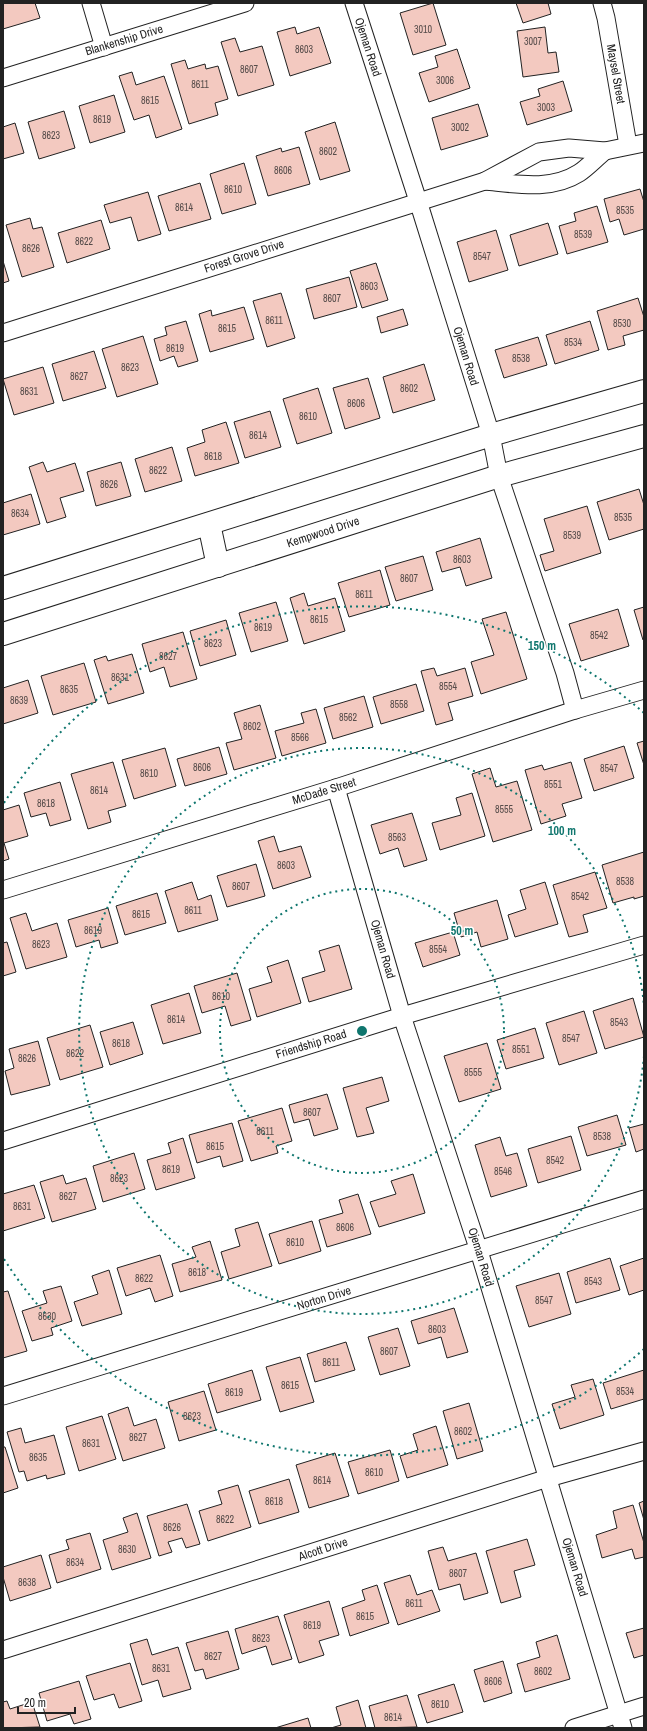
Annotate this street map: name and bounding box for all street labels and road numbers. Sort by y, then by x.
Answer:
street label: Ojeman Road [351,16,385,78]
street label: Blankenship Drive [83,21,165,59]
street label: Maysel Street [603,43,629,105]
street label: Forest Grove Drive [202,236,286,276]
street label: Ojeman Road [449,325,483,387]
street label: Kempwood Drive [285,513,361,551]
street label: McDade Street [290,774,358,808]
street label: Ojeman Road [367,918,399,980]
street label: Friendship Road [274,1026,348,1062]
street label: Ojeman Road [464,1226,498,1288]
street label: Norton Drive [295,1282,353,1314]
street label: Alcott Drive [295,1534,350,1565]
street label: Ojeman Road [558,1536,592,1598]

